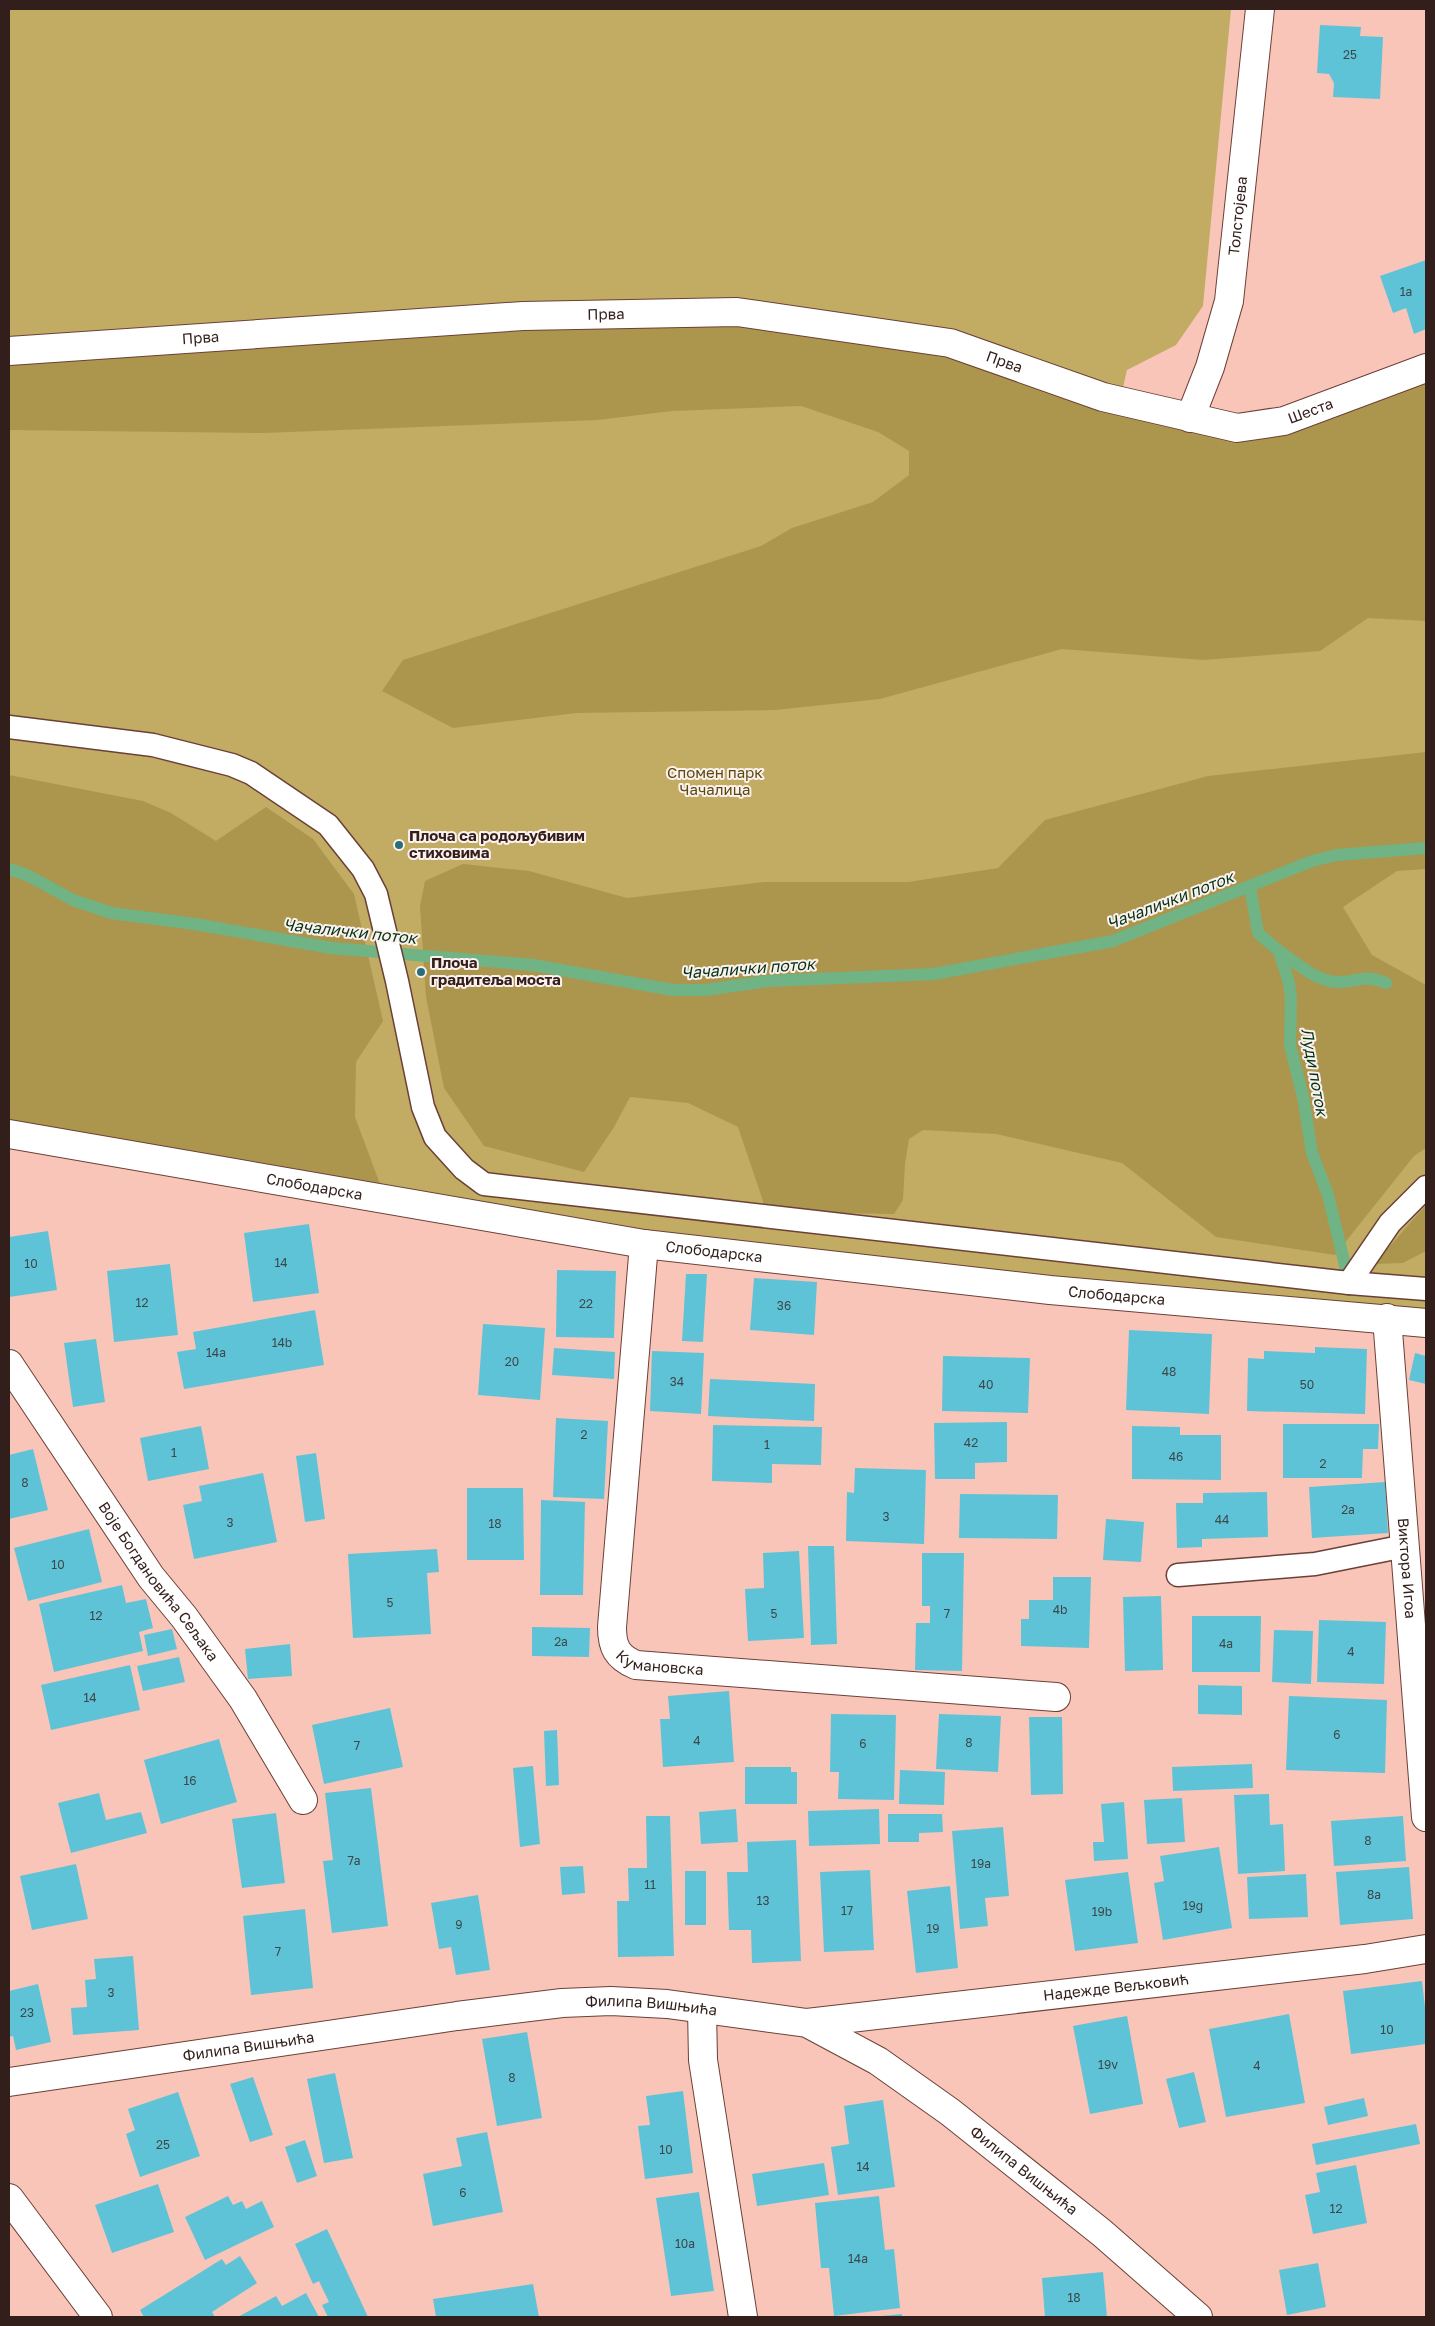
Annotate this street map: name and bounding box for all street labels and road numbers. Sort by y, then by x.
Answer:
street label: Толстојева [1224,175,1250,256]
street label: Прва [587,304,625,323]
street label: Прва [181,327,220,347]
street label: Прва [984,346,1025,376]
street label: Шеста [1285,394,1335,427]
street label: Слободарска [265,1169,364,1203]
street label: Слободарска [665,1237,764,1265]
street label: Слободарска [1067,1282,1166,1308]
street label: Воје Богдановића Сељака [95,1498,223,1664]
street label: Виктора Игоа [1395,1517,1420,1619]
street label: Кумановска [613,1646,704,1678]
street label: Надежде Вељковић [1042,1969,1190,2004]
street label: Филипа Вишњића [585,1991,718,2019]
street label: Филипа Вишњића [181,2027,315,2064]
street label: Филипа Вишњића [967,2122,1082,2218]

